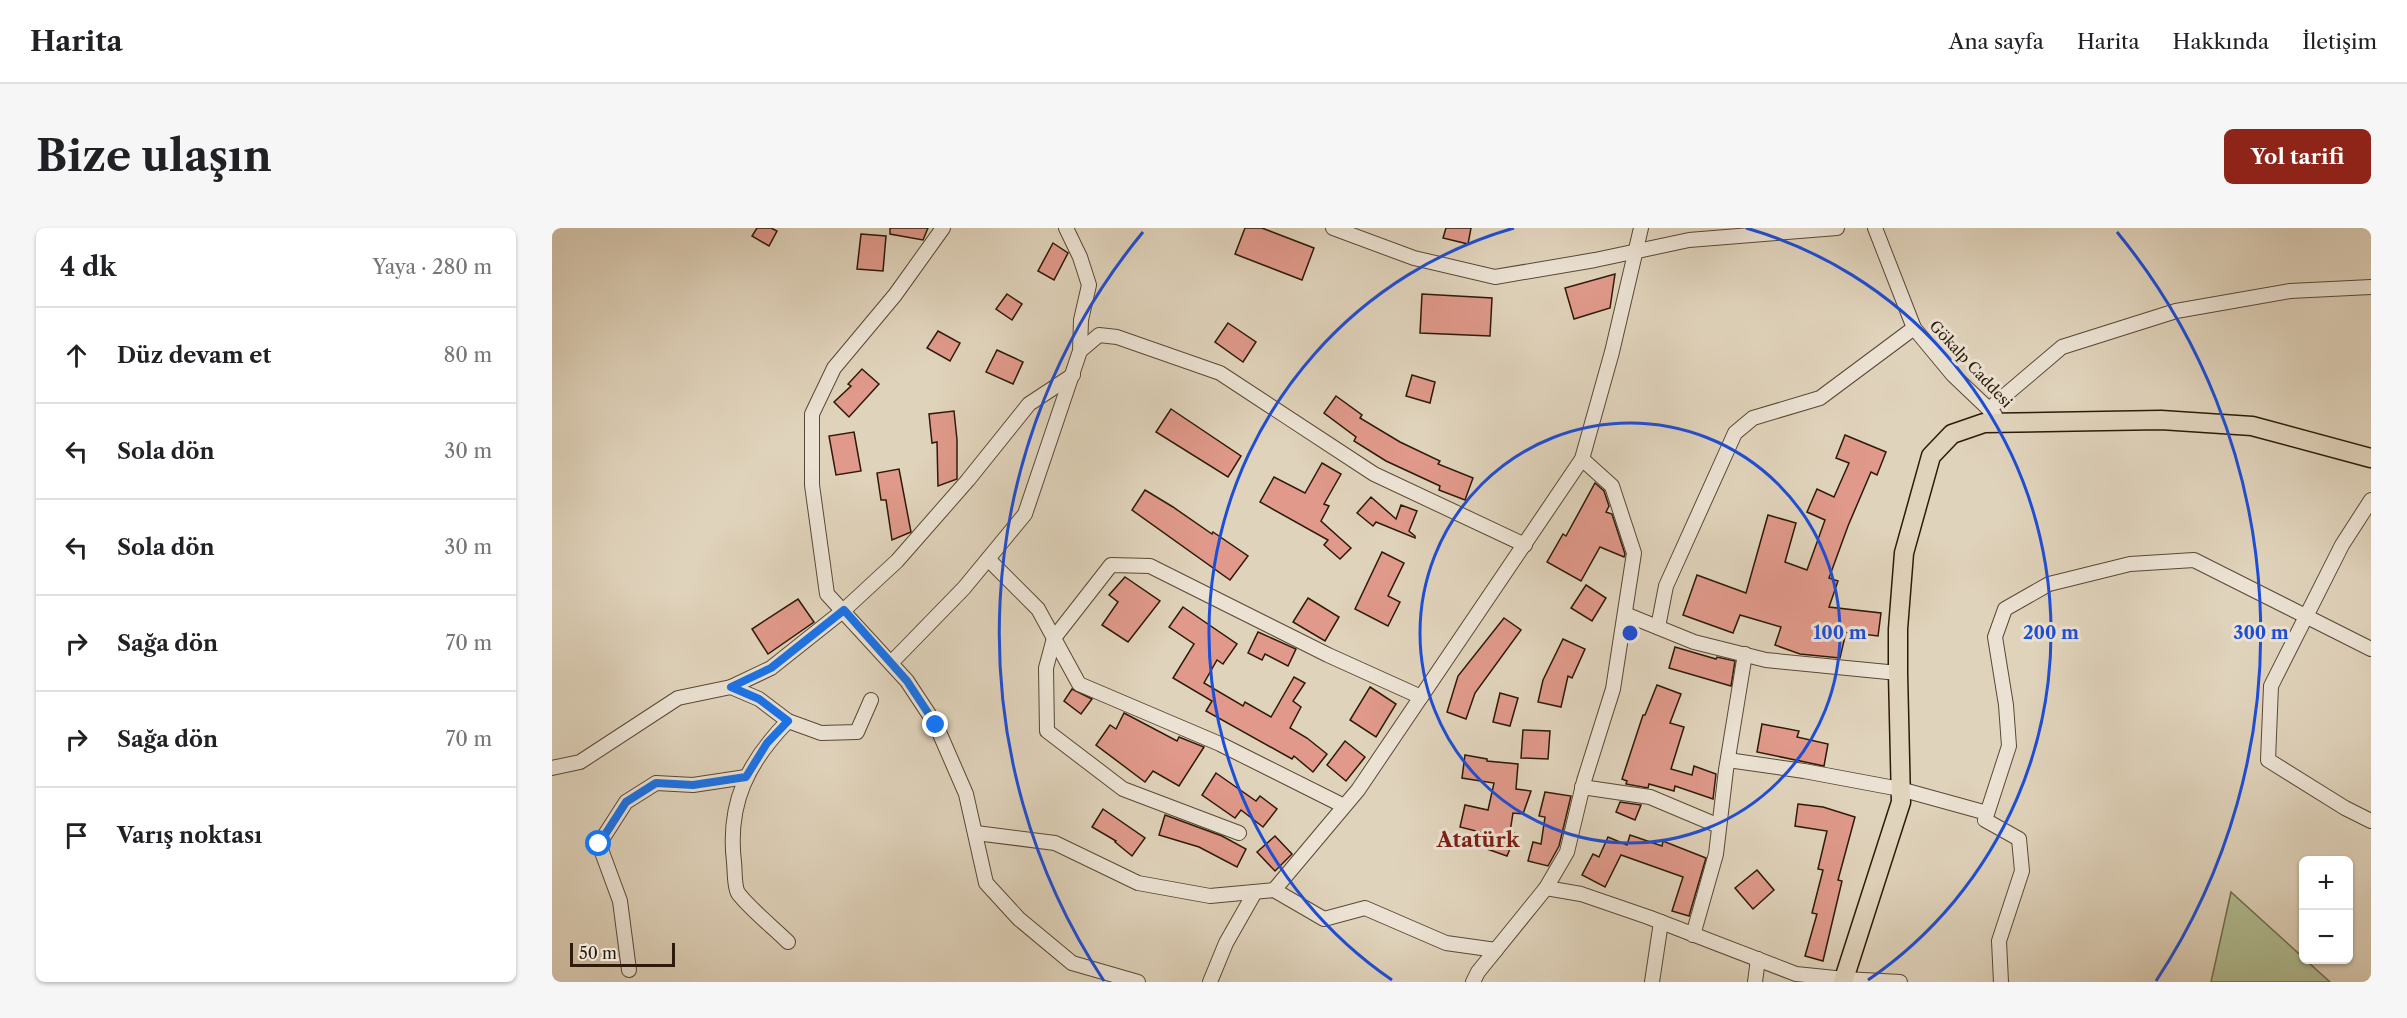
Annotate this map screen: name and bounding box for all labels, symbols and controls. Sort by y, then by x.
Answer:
text: Harita [30,24,123,58]
text: Ana sayfa [1949,29,2044,54]
text: Harita [2077,29,2140,54]
text: Hakkında [2173,29,2269,54]
text: İletişim [2302,29,2377,54]
button: Yol tarifi [2224,129,2371,184]
text: Bize ulaşın [36,130,272,182]
text: 4 dk [60,251,116,283]
text: Yaya · 280 m [373,255,492,279]
street label: Gökalp Caddesi [1926,316,2017,412]
icon: ahead [60,339,93,372]
text: Düz devam et [117,342,271,369]
text: 80 m [444,343,492,367]
icon: left [60,435,93,468]
text: Sola dön [117,438,215,465]
text: 30 m [444,439,492,463]
icon: left [60,531,93,564]
text: Sola dön [117,534,215,561]
text: 30 m [444,535,492,559]
text: 100 m [1813,622,1867,644]
text: 200 m [2023,622,2079,644]
text: 300 m [2233,622,2289,644]
centre of rings [1620,623,1640,643]
icon: right [60,627,93,660]
text: Sağa dön [117,630,218,657]
text: 70 m [446,631,492,655]
route end [922,711,948,737]
icon: right [60,723,93,756]
text: Sağa dön [117,726,218,753]
text: 70 m [446,727,492,751]
icon: arrive [60,819,93,852]
text: Varış noktası [117,822,262,849]
district label: Atatürk [1435,827,1521,852]
route start [585,830,611,856]
map controls [2299,856,2353,964]
button: + [2299,856,2353,910]
button: − [2299,910,2353,964]
scale bar [570,940,675,968]
text: 50 m [579,943,617,963]

